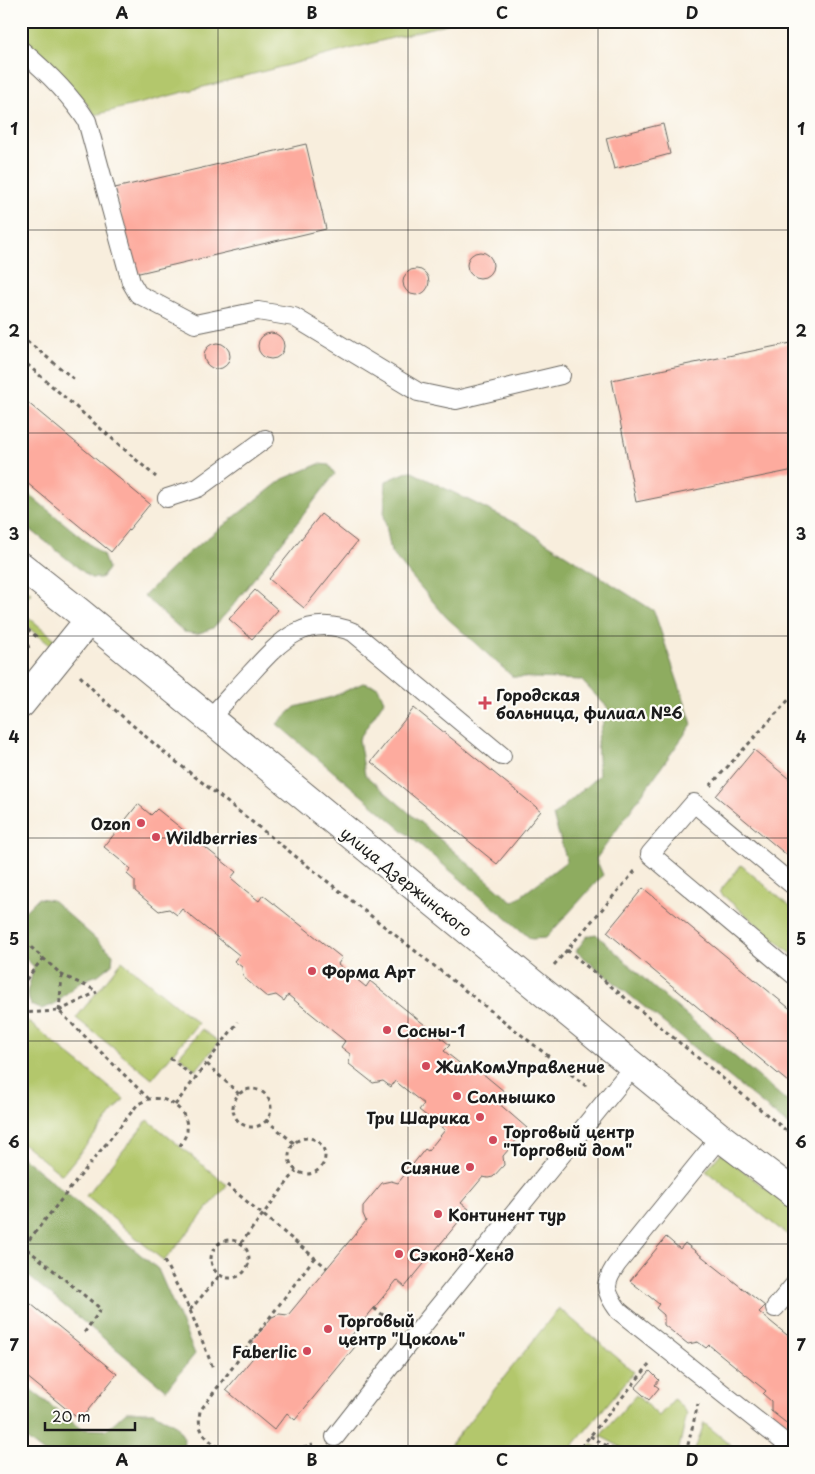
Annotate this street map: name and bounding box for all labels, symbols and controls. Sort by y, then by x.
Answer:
text: A [116,0,129,24]
text: B [307,0,318,24]
text: C [496,0,508,24]
text: D [686,0,698,24]
text: 1 [10,116,18,140]
text: 1 [797,116,805,140]
text: 2 [8,318,20,342]
text: 2 [795,318,807,342]
text: 3 [9,521,19,545]
text: 3 [796,521,806,545]
place label: Городская больница, филиал №6 [496,682,683,724]
marker: Городская больница, филиал №6 [478,696,492,710]
text: 4 [9,724,20,748]
text: 4 [796,724,807,748]
place label: Ozon [91,811,131,835]
marker: Ozon [135,817,147,829]
street label: улица Дзержинского [336,820,478,942]
place label: Wildberries [166,825,258,849]
marker: Wildberries [150,831,162,843]
text: 5 [9,926,19,950]
text: 5 [796,926,806,950]
place label: Форма Арт [322,959,416,983]
marker: Форма Арт [306,965,318,977]
place label: Сосны-1 [397,1018,465,1042]
marker: Сосны-1 [381,1024,393,1036]
place label: ЖилКомУправление [435,1054,605,1078]
marker: ЖилКомУправление [420,1060,432,1072]
place label: Солнышко [467,1084,556,1108]
marker: Солнышко [451,1090,463,1102]
place label: Три Шарика [366,1105,470,1129]
marker: Три Шарика [474,1111,486,1123]
place label: Торговый центр "Торговый дом" [503,1119,634,1161]
text: 6 [8,1129,20,1153]
text: 6 [795,1129,807,1153]
marker: Торговый центр "Торговый дом" [487,1134,499,1146]
place label: Сияние [401,1155,460,1179]
marker: Сияние [464,1161,476,1173]
place label: Континент тур [448,1202,566,1226]
marker: Континент тур [432,1208,444,1220]
place label: Сэконд-Хенд [409,1242,514,1266]
marker: Сэконд-Хенд [393,1248,405,1260]
place label: Торговый центр "Цоколь" [338,1308,465,1350]
marker: Торговый центр "Цоколь" [322,1323,334,1335]
text: 7 [9,1332,19,1356]
text: 7 [796,1332,806,1356]
place label: Faberlic [232,1339,297,1363]
marker: Faberlic [301,1345,313,1357]
scale bar [45,1399,135,1431]
text: 20 m [52,1404,91,1427]
text: A [116,1447,129,1471]
text: B [307,1447,318,1471]
text: C [496,1447,508,1471]
text: D [686,1447,698,1471]

